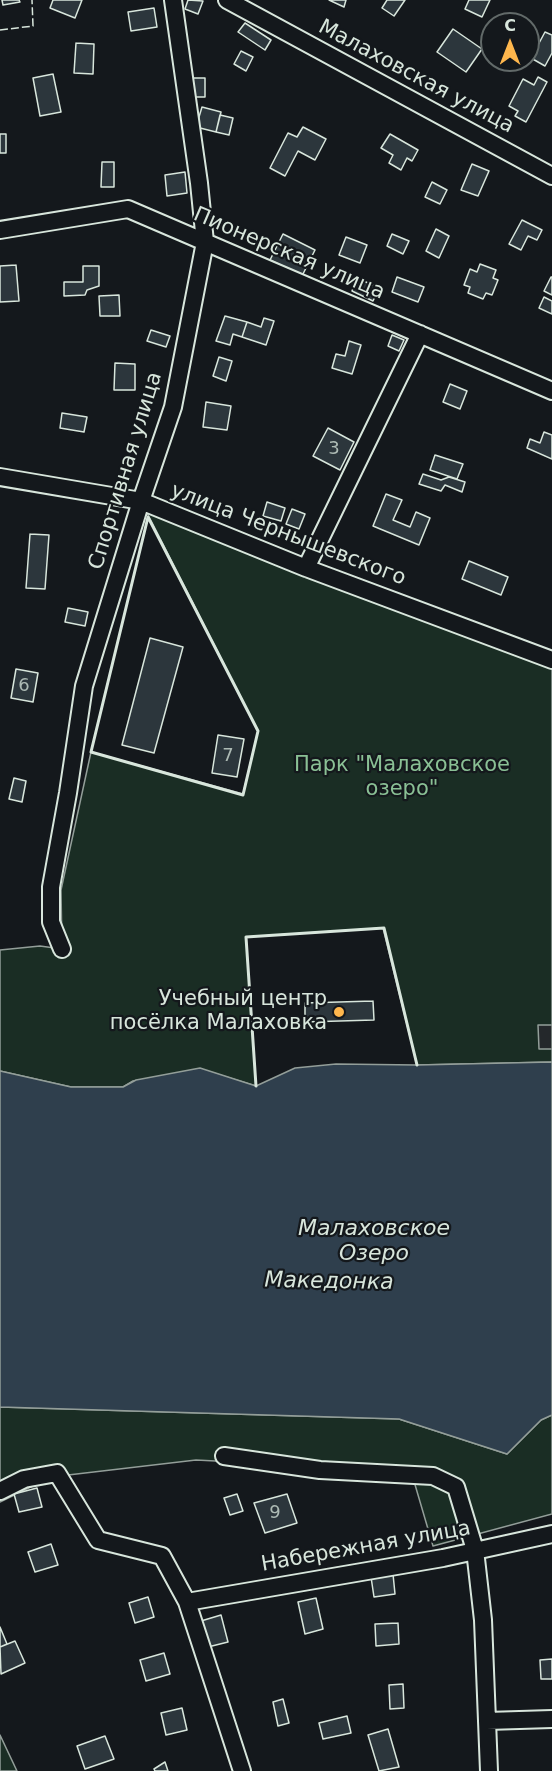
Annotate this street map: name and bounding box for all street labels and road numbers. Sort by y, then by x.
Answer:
street label: Малаховская улица [314,15,518,139]
street label: Пионерская улица [190,202,388,306]
street label: Спортивная улица [84,369,168,573]
street label: улица Чернышевского [167,478,409,592]
street label: Набережная улица [259,1516,473,1578]

